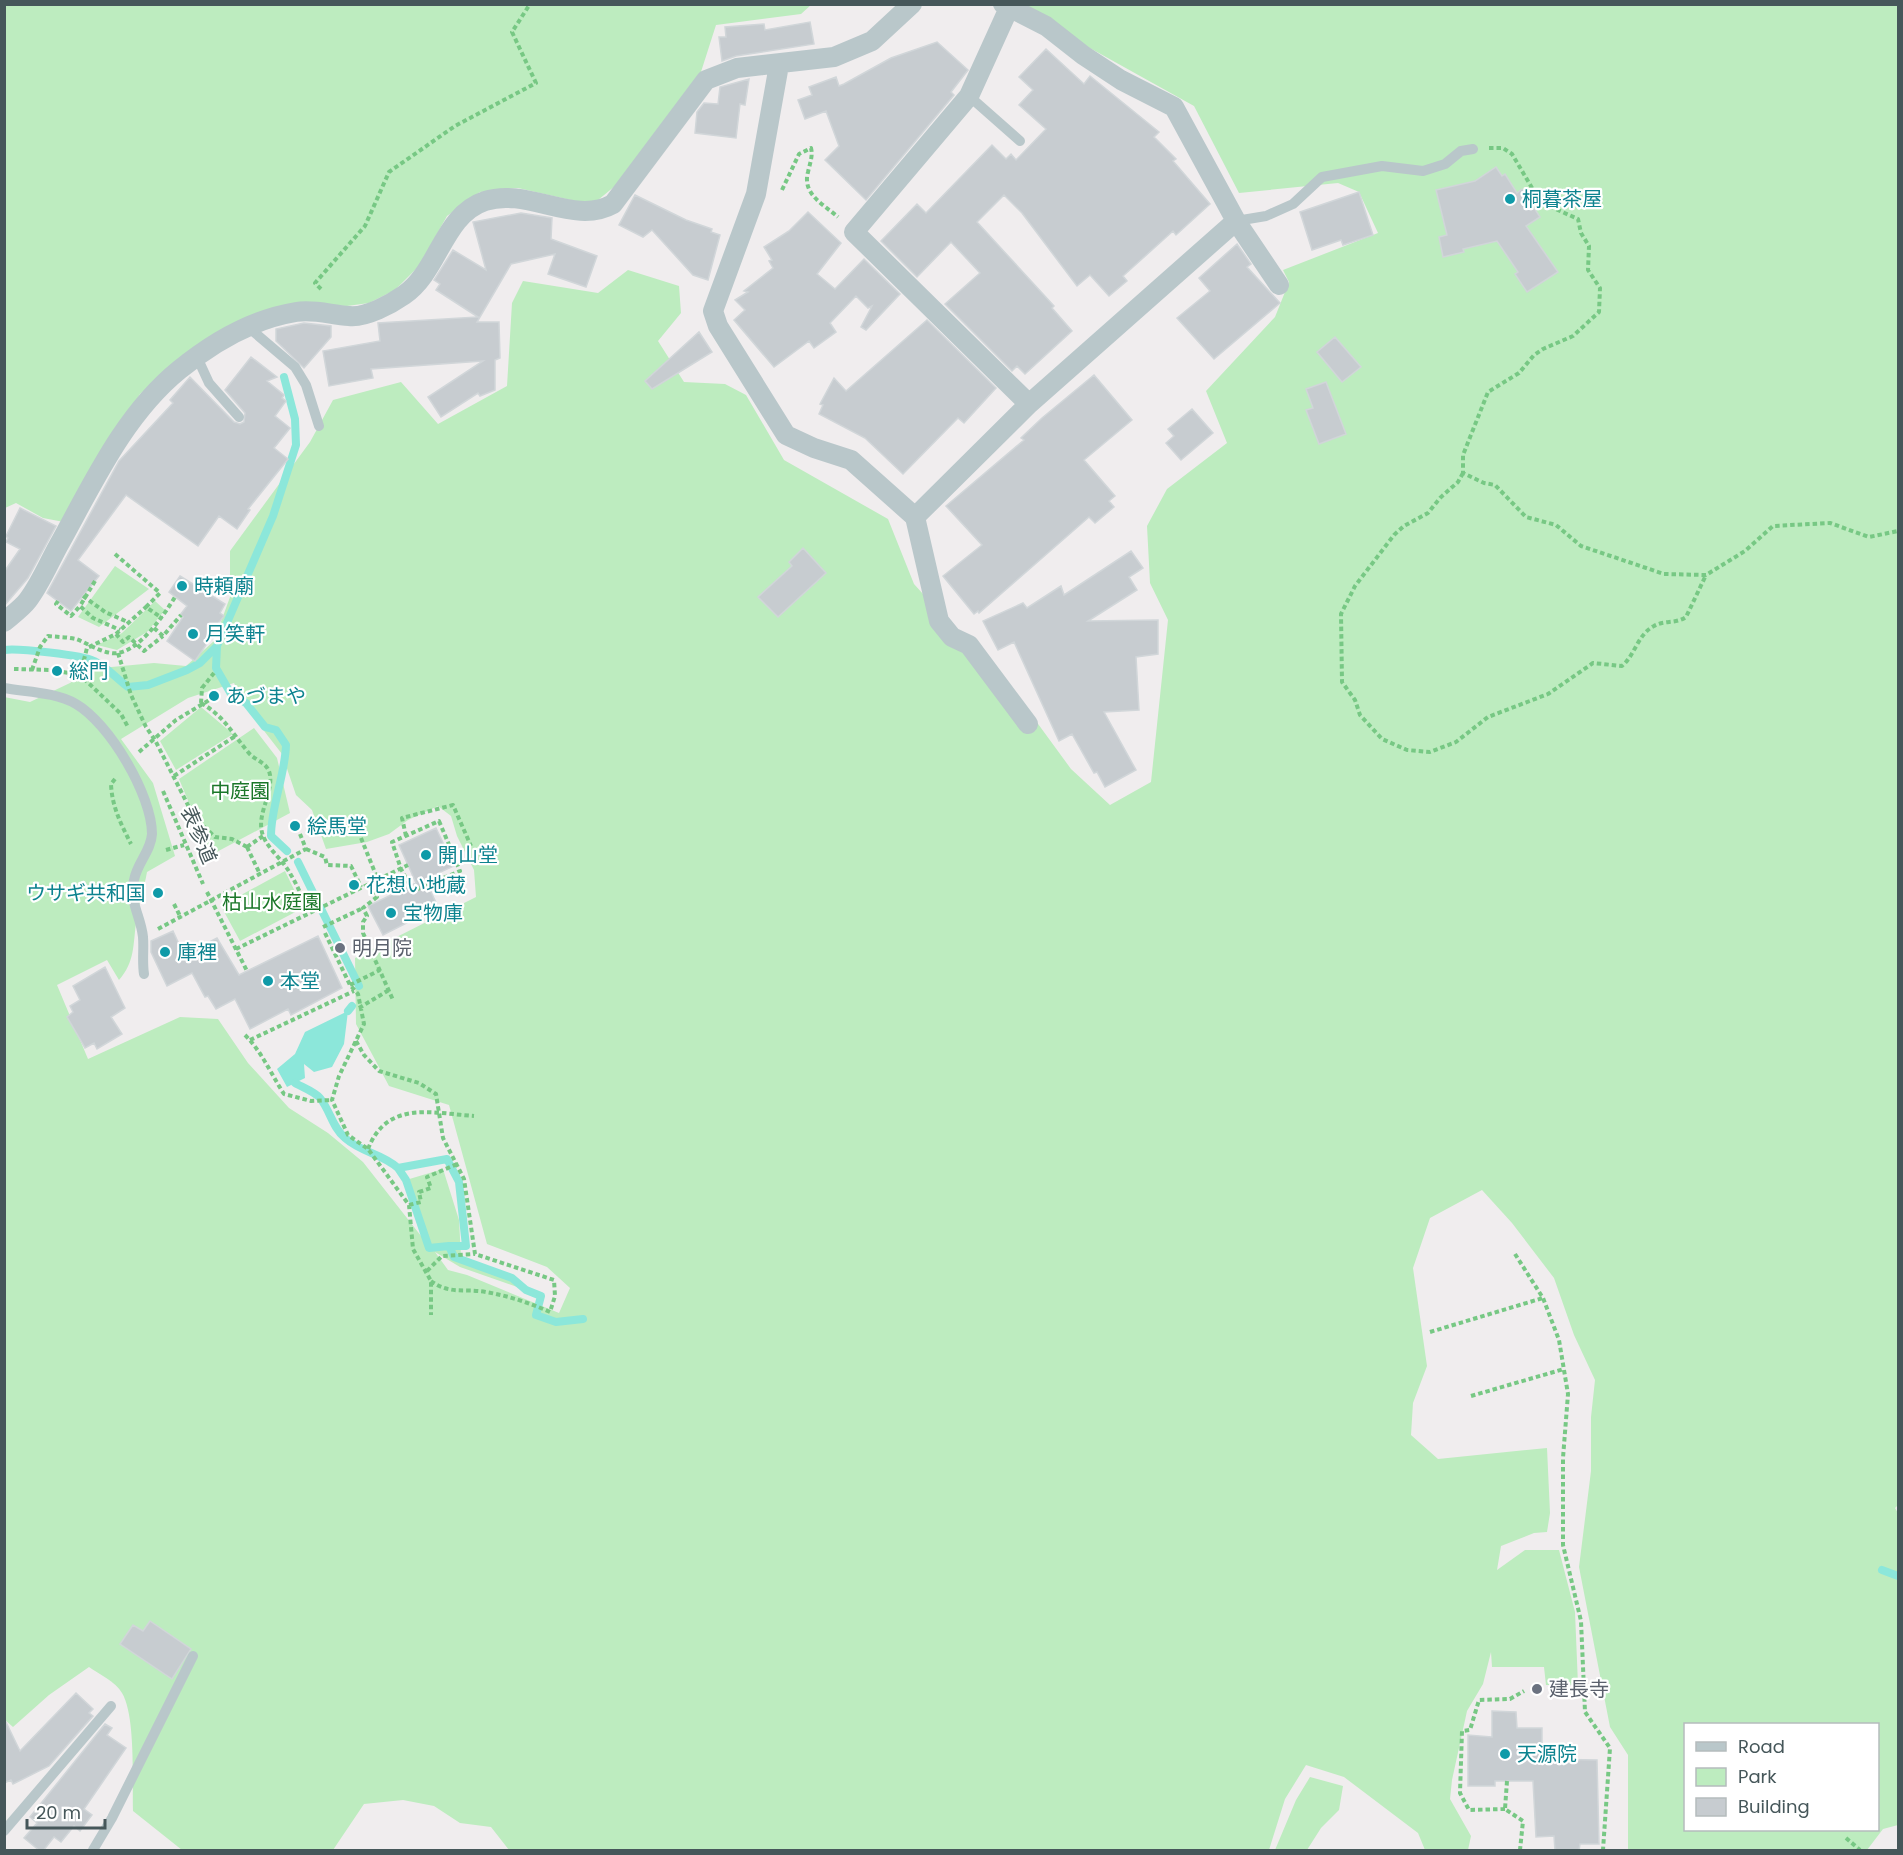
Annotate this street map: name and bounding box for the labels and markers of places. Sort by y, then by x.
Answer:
place label: 桐暮茶屋 [1522,185,1602,213]
marker: 桐暮茶屋 [1503,192,1517,206]
place label: 時頼廟 [194,572,254,600]
marker: 時頼廟 [175,579,189,593]
place label: 月笑軒 [205,620,265,648]
marker: 月笑軒 [186,627,200,641]
place label: 総門 [69,657,109,685]
marker: 総門 [50,664,64,678]
place label: あづまや [226,682,306,710]
marker: あづまや [207,689,221,703]
place label: 絵馬堂 [307,812,367,840]
marker: 絵馬堂 [288,819,302,833]
place label: 開山堂 [438,841,498,869]
marker: 開山堂 [419,848,433,862]
place label: 花想い地蔵 [366,871,466,899]
marker: 花想い地蔵 [347,878,361,892]
place label: ウサギ共和国 [26,879,146,907]
marker: ウサギ共和国 [151,886,165,900]
place label: 宝物庫 [403,899,463,927]
marker: 宝物庫 [384,906,398,920]
place label: 明月院 [352,934,412,962]
place label: 庫裡 [177,938,217,966]
marker: 明月院 [333,941,347,955]
marker: 庫裡 [158,945,172,959]
place label: 本堂 [280,967,320,995]
marker: 本堂 [261,974,275,988]
place label: 建長寺 [1549,1675,1609,1703]
marker: 建長寺 [1530,1682,1544,1696]
place label: 天源院 [1517,1740,1577,1768]
marker: 天源院 [1498,1747,1512,1761]

